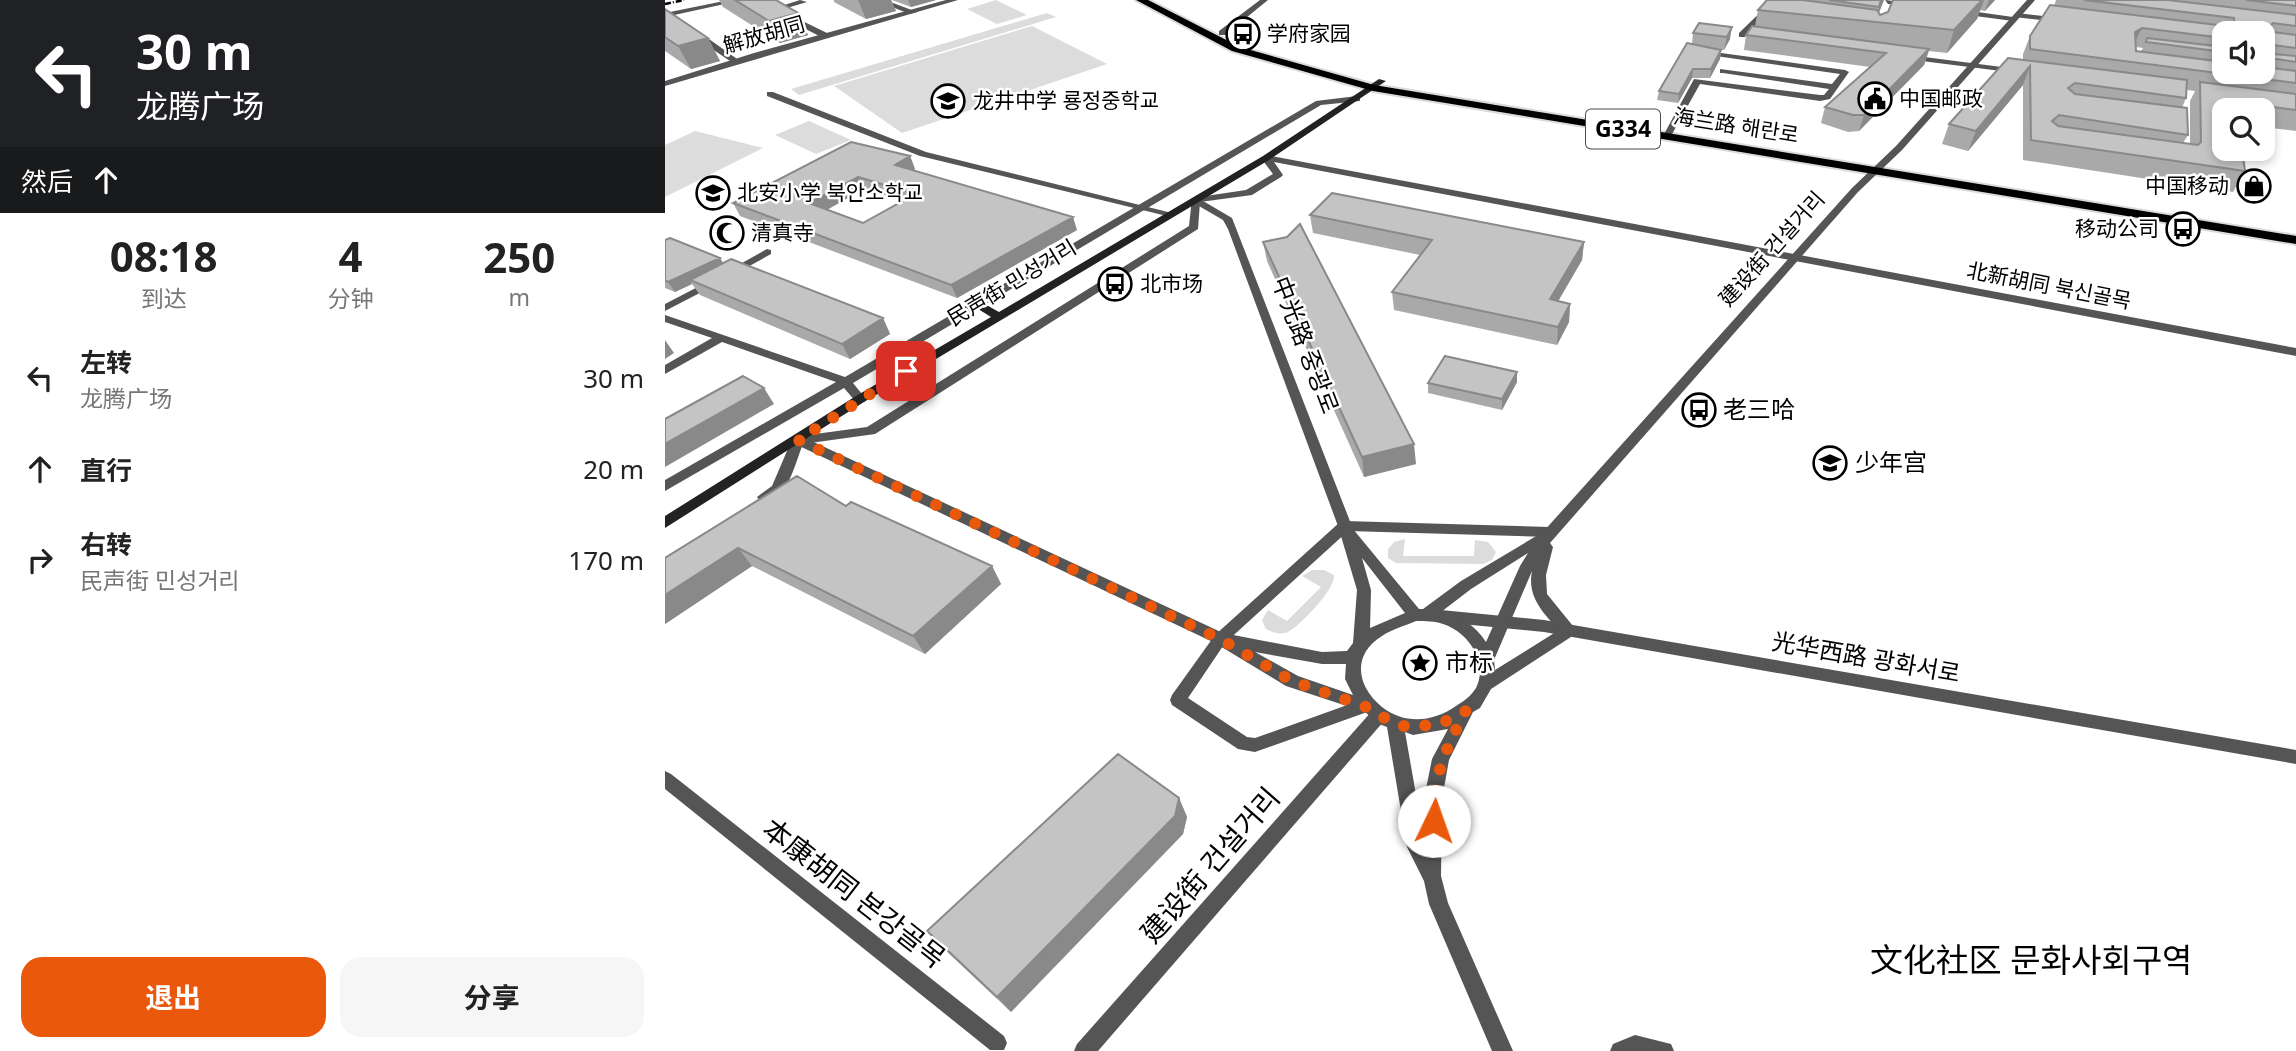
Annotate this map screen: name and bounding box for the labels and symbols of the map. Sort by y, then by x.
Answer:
street label: 解放胡同 [719,9,808,59]
bus stop icon: 学府家园 [1224,15,1262,53]
place label: 学府家园 [1267,19,1351,47]
public building icon: 中国邮政 [1856,80,1894,118]
school or university icon: 龙井中学 룡정중학교 [929,82,967,120]
place label: 中国邮政 [1899,84,1983,112]
place label: 龙井中学 룡정중학교 [973,86,1159,114]
street label: 海兰路 해란로 [1672,101,1801,149]
road number: G334 [1586,110,1660,148]
shop icon: 中国移动 [2235,167,2273,205]
place label: 中国移动 [2145,171,2229,199]
school or university icon: 北安小学 북안소학교 [694,174,732,212]
place label: 北安小学 북안소학교 [737,178,923,206]
street label: 建设街 건설거리 [1712,185,1830,312]
bus stop icon: 移动公司 [2164,210,2202,248]
mosque icon: 清真寺 [708,214,746,252]
place label: 移动公司 [2075,214,2159,242]
place label: 清真寺 [751,218,814,246]
street label: 民声街 민성거리 [942,233,1081,332]
street label: 北新胡同 북신골목 [1965,255,2134,315]
bus stop icon: 北市场 [1096,265,1134,303]
place label: 北市场 [1140,269,1203,297]
street label: 中光路 중광로 [1265,271,1348,418]
pin [876,341,936,401]
bus stop icon: 老三哈 [1680,391,1718,429]
place label: 老三哈 [1723,392,1795,425]
school or university icon: 少年宫 [1811,444,1849,482]
place label: 少年宫 [1855,445,1927,478]
street label: 光华西路 광화서로 [1770,624,1963,689]
place icon: 市标 [1401,644,1439,682]
place label: 市标 [1445,645,1493,678]
street label: 建设街 건설거리 [1131,779,1287,950]
position arrow [1397,784,1471,858]
street label: 本康胡同 본강골목 [755,809,954,976]
district label: 文化社区 문화사회구역 [1870,937,2192,982]

